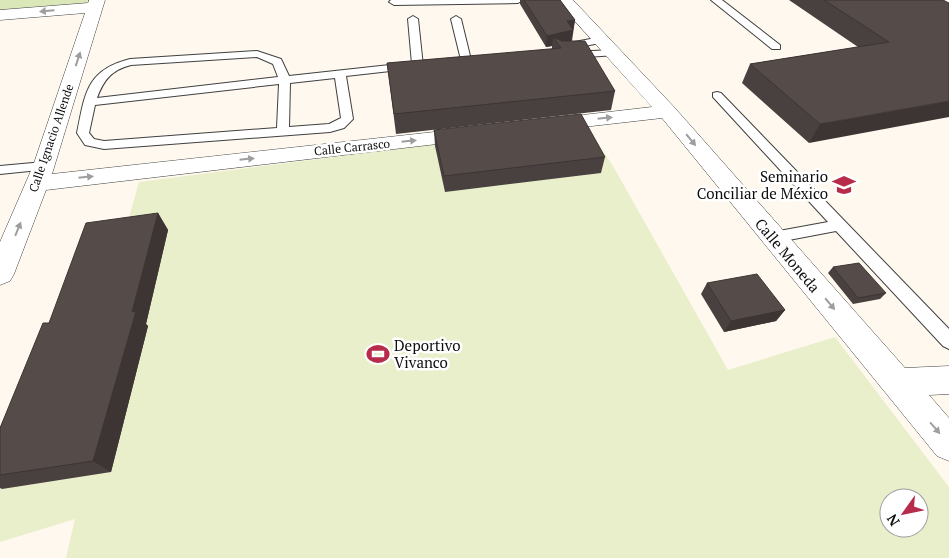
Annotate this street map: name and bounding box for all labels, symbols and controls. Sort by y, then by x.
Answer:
one-way arrow [39,7,55,15]
one-way arrow [74,51,82,66]
street label: Calle Ignacio Allende [25,82,77,194]
one-way arrow [597,114,613,122]
one-way arrow [685,134,696,146]
street label: Calle Carrasco [313,136,391,158]
one-way arrow [401,137,417,145]
one-way arrow [240,155,256,163]
place label: Seminario Conciliar de México [697,166,828,203]
school or university icon: Seminario Conciliar de México [831,172,857,198]
one-way arrow [78,173,94,181]
street label: Calle Moneda [751,214,825,297]
one-way arrow [15,222,23,236]
one-way arrow [824,298,835,311]
place label: Deportivo Vivanco [394,335,460,372]
sports icon: Deportivo Vivanco [365,341,391,367]
one-way arrow [929,422,940,434]
north arrow [879,488,929,538]
text: N [882,510,904,530]

